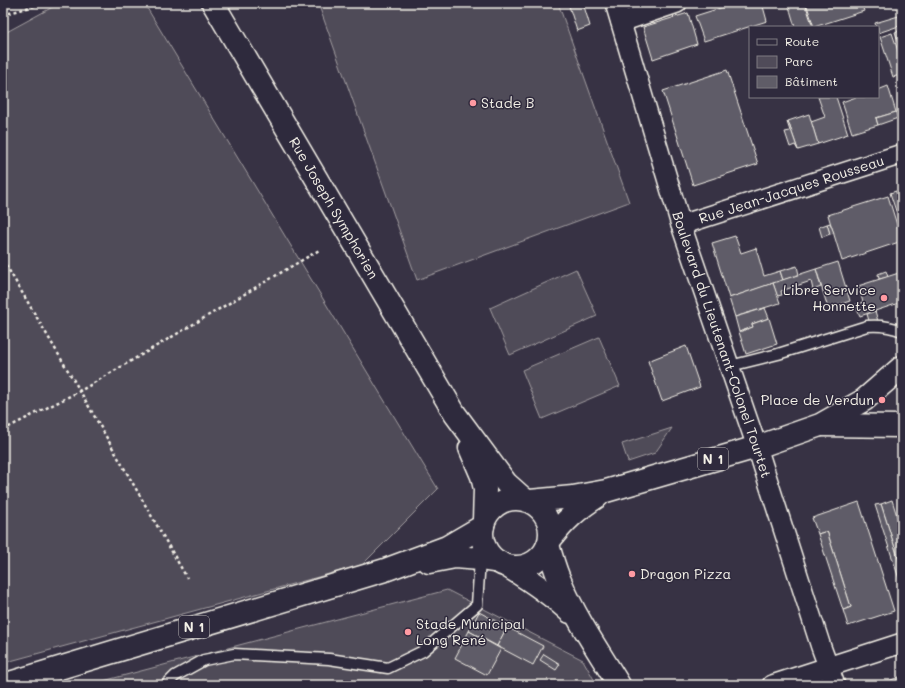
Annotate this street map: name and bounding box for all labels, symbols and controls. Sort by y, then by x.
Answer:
legend [749,26,879,98]
text: Route [785,33,819,49]
text: Parc [785,53,813,69]
text: Bâtiment [785,73,838,89]
place label: Stade B [481,93,534,112]
marker: Stade B [468,98,478,108]
street label: Rue Joseph Symphorien [285,134,383,282]
street label: Rue Jean-Jacques Rousseau [696,150,886,228]
street label: Boulevard du Lieutenant-Colonel Tourtet [668,209,776,480]
place label: Libre Service Honnette [783,280,876,315]
marker: Libre Service Honnette [879,293,889,303]
place label: Place de Verdun [761,390,874,409]
marker: Place de Verdun [877,395,887,405]
road number: N 1 [698,448,728,470]
place label: Dragon Pizza [640,564,731,583]
marker: Dragon Pizza [627,569,637,579]
place label: Stade Municipal Long René [416,614,525,649]
road number: N 1 [179,616,209,638]
marker: Stade Municipal Long René [403,627,413,637]

